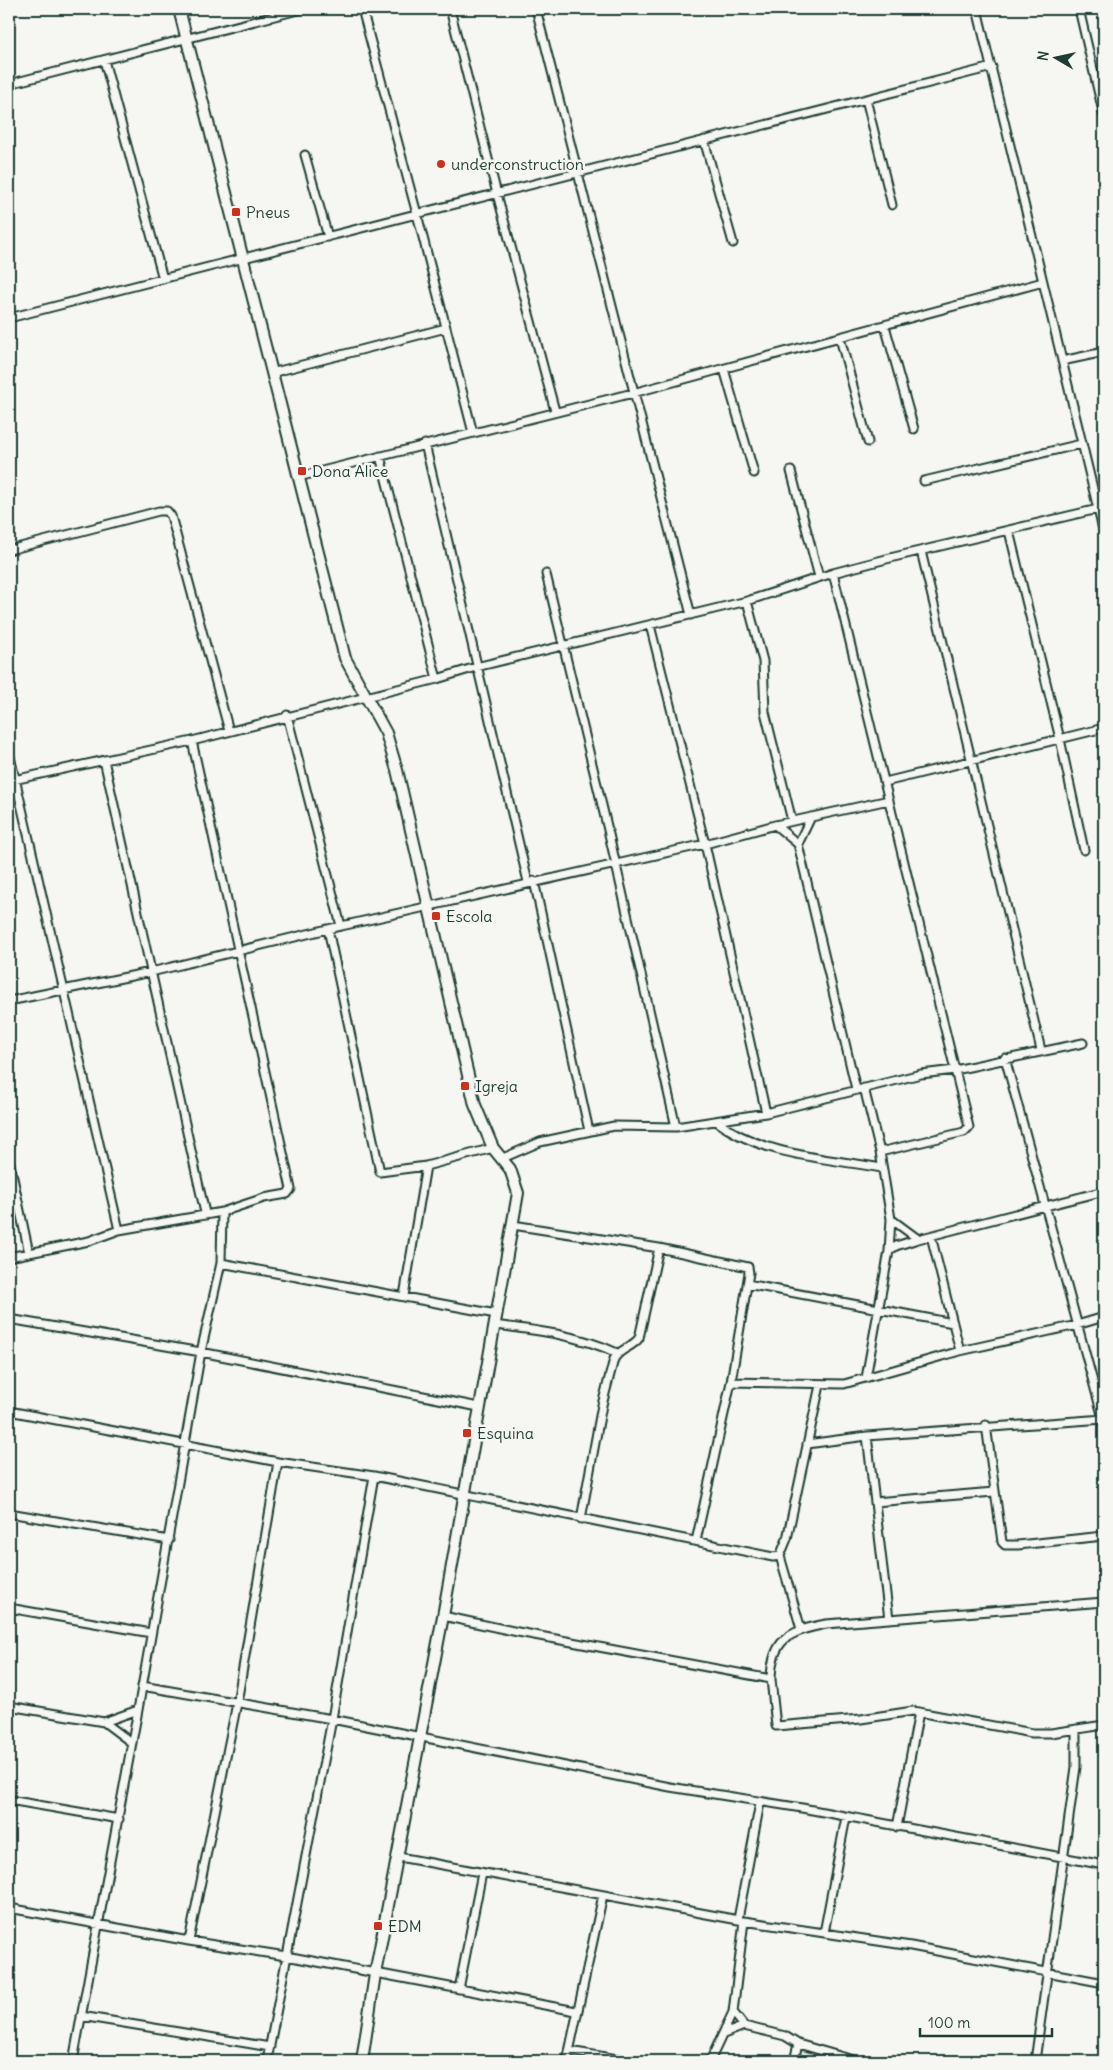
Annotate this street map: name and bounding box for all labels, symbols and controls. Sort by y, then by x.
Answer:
north arrow [1030,32,1080,82]
text: N [1034,50,1053,62]
place label: underconstruction [451,154,584,174]
marker: underconstruction [435,158,447,170]
place label: Pneus [246,202,290,222]
marker: Pneus [230,206,242,218]
place label: Dona Alice [312,461,388,481]
marker: Dona Alice [296,465,308,477]
place label: Escola [446,906,492,926]
marker: Escola [430,910,442,922]
place label: Igreja [475,1076,518,1096]
marker: Igreja [459,1080,471,1092]
place label: Esquina [477,1423,534,1443]
marker: Esquina [461,1427,473,1439]
place label: EDM [388,1916,422,1936]
marker: EDM [372,1920,384,1932]
scale bar [920,2005,1053,2037]
text: 100 m [928,2013,970,2032]

